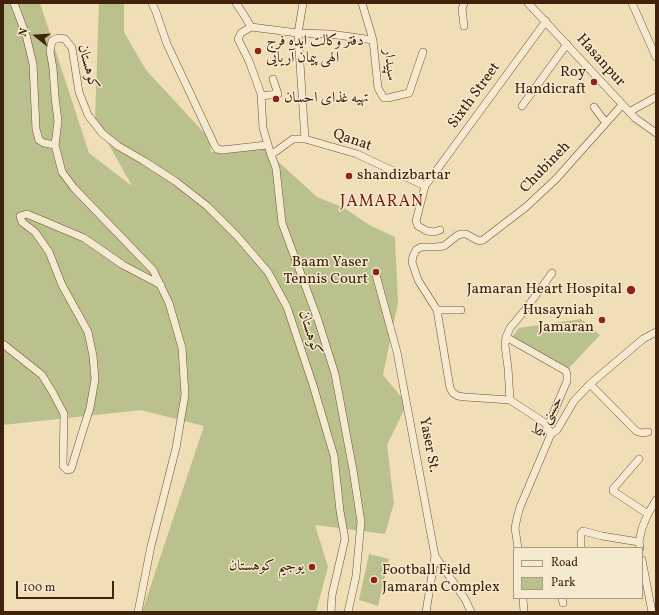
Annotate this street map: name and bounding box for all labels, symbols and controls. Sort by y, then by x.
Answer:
north arrow [16,16,56,56]
text: N [16,26,32,38]
street label: Hasanpur [572,31,628,91]
place label: دفتر وکالت ایده فرج الهی پیمان آریایی [266,33,364,68]
street label: کوهستان [72,42,102,92]
marker: دفتر وکالت ایده فرج الهی پیمان آریایی [253,46,263,56]
street label: سپیدار [378,48,400,82]
street label: Sixth Street [445,60,505,132]
place label: Roy Handicraft [515,64,586,99]
marker: Roy Handicraft [589,77,599,87]
place label: تهیه غذای احسان [284,90,369,108]
marker: تهیه غذای احسان [271,94,281,104]
street label: Qanat [330,126,374,156]
street label: Chubineh [517,138,575,198]
place label: shandizbartar [357,167,450,185]
marker: shandizbartar [344,171,354,181]
district label: JAMARAN [340,193,424,213]
place label: Baam Yaser Tennis Court [284,254,368,289]
marker: Baam Yaser Tennis Court [371,267,381,277]
place label: Jamaran Heart Hospital [467,281,622,299]
marker: Jamaran Heart Hospital [625,284,637,296]
place label: Husayniah Jamaran [523,302,594,337]
street label: کوهستان [293,308,325,358]
marker: Husayniah Jamaran [597,315,607,325]
street label: حسنی کیا [530,393,568,441]
street label: Yaser St. [414,416,442,474]
legend [513,547,643,599]
text: Road [551,555,578,571]
place label: یوجیم کوهستان [229,558,304,576]
marker: یوجیم کوهستان [307,562,317,572]
place label: Football Field Jamaran Complex [382,562,500,597]
scale bar [18,573,116,599]
marker: Football Field Jamaran Complex [369,575,379,585]
text: Park [551,575,576,591]
text: 100 m [23,580,55,596]

